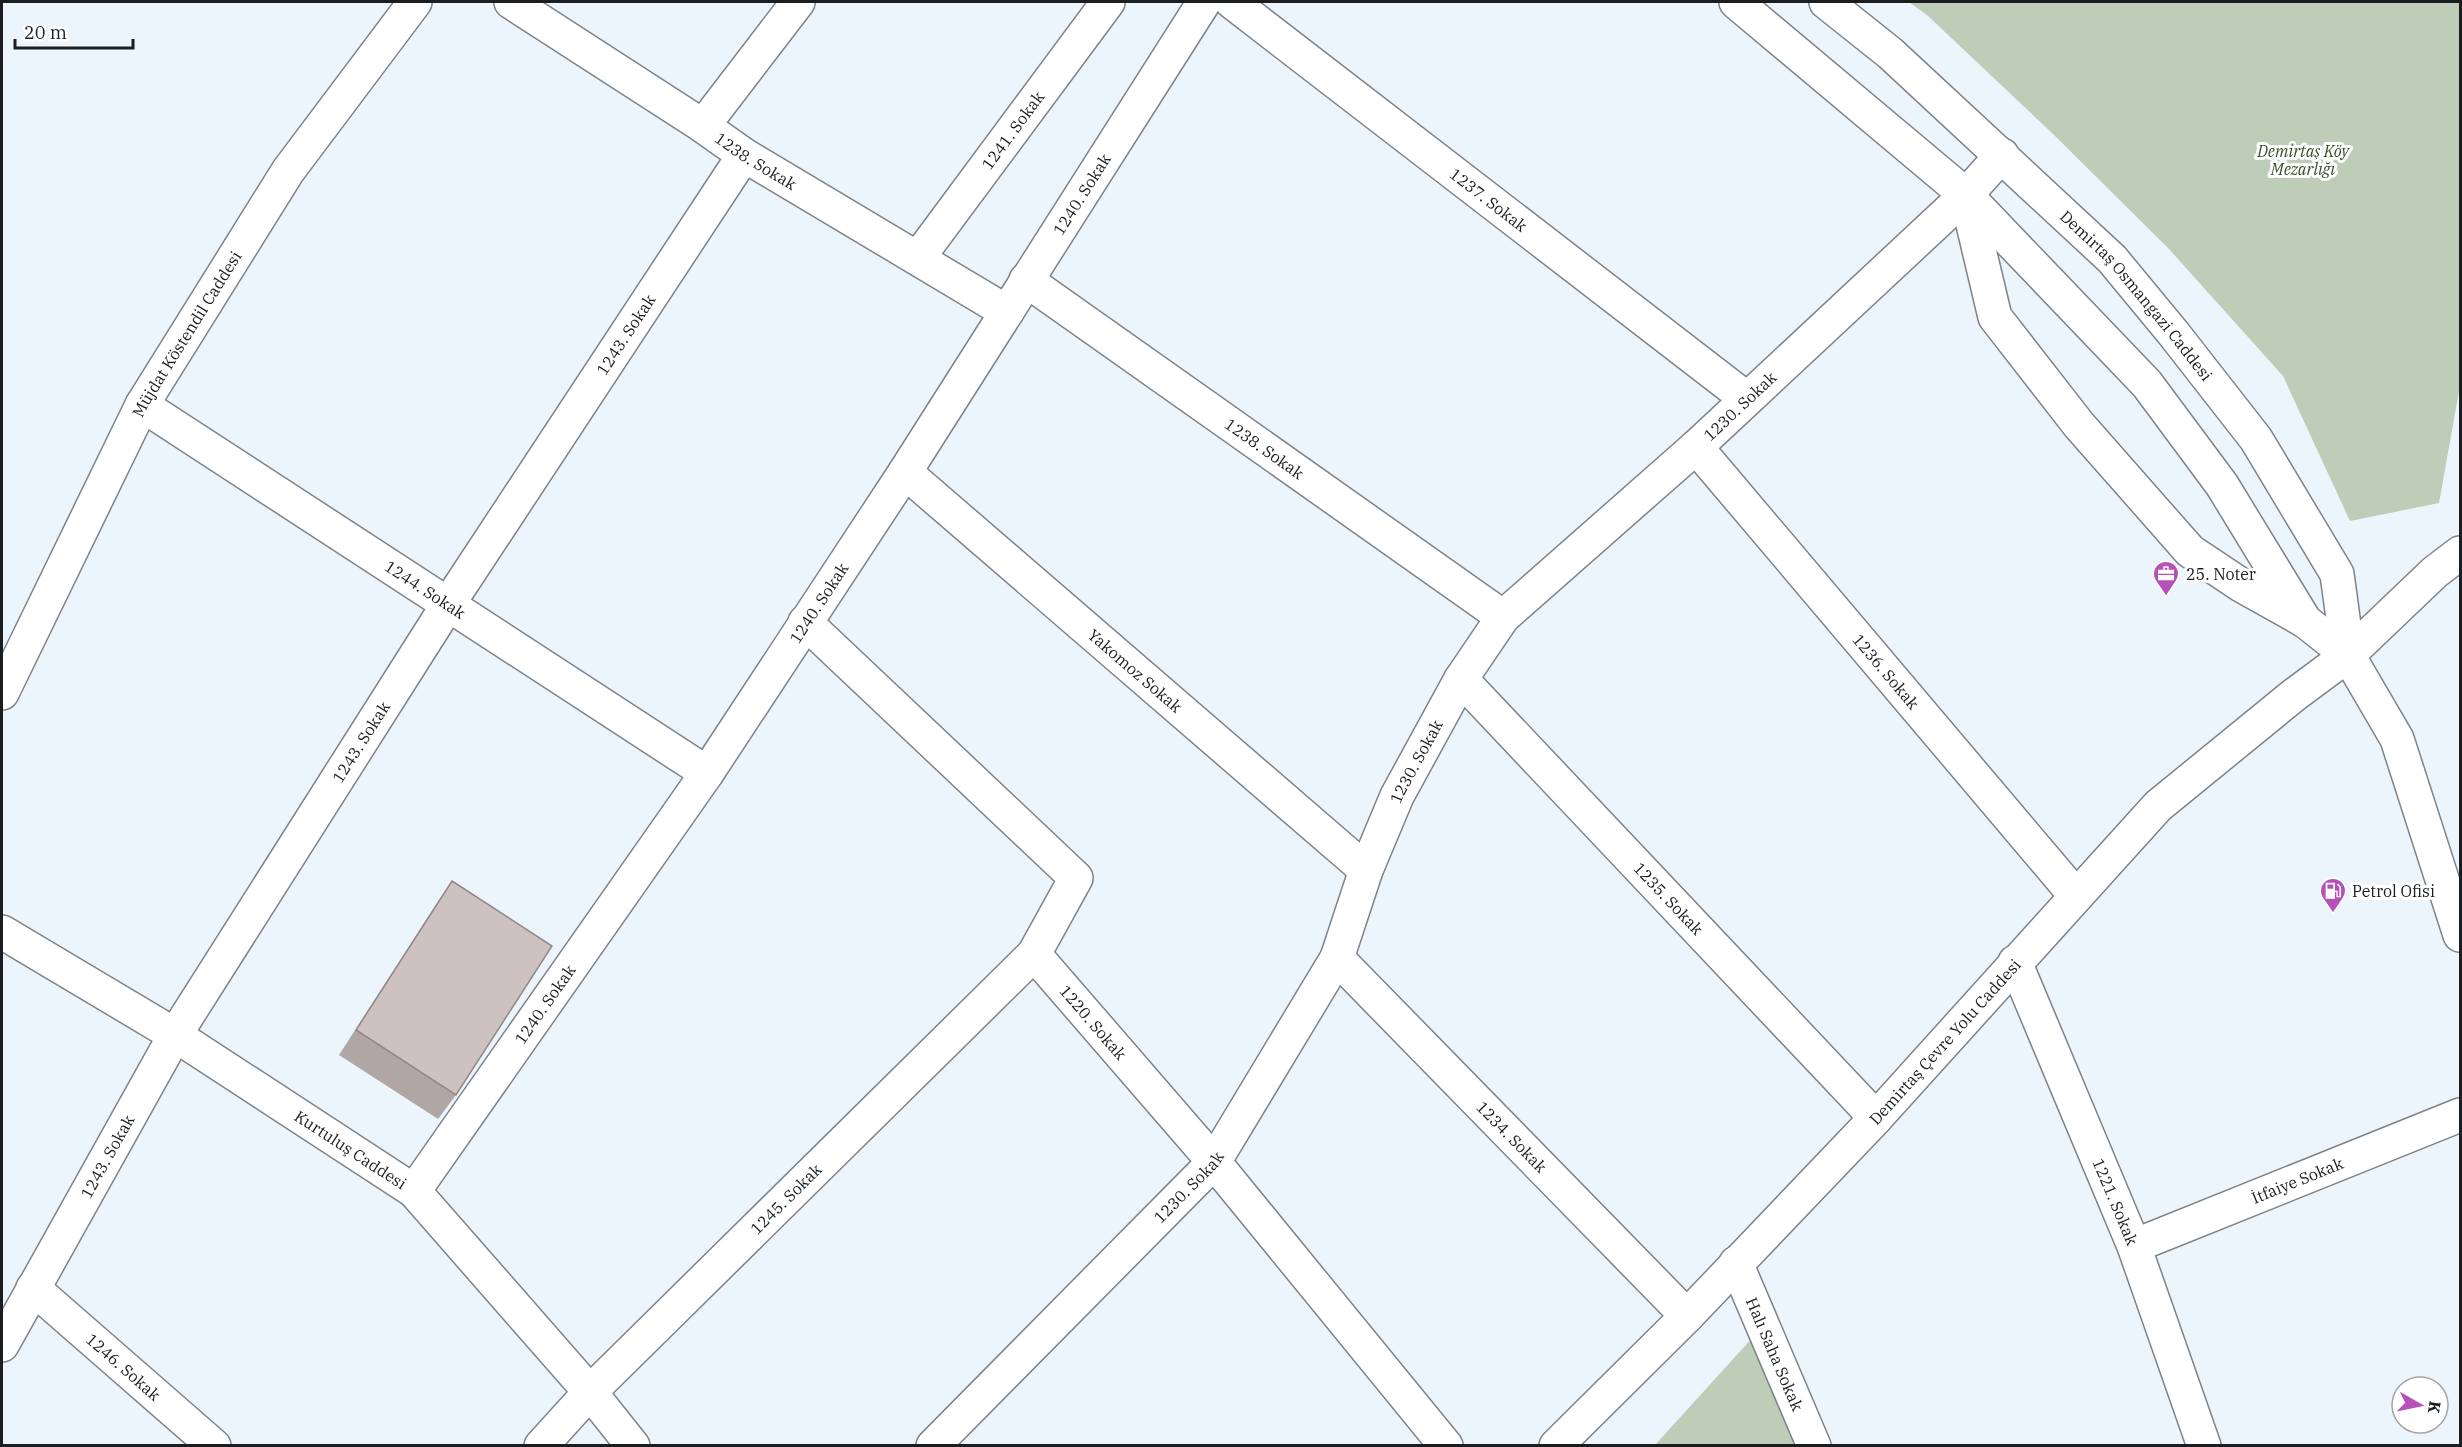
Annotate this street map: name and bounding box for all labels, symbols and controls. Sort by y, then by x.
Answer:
scale bar [15,12,134,50]
text: 20 m [24,21,67,44]
street label: 1241. Sokak [977,87,1049,173]
street label: 1238. Sokak [711,128,801,194]
park label: Demirtaş Köy Mezarlığı [2256,141,2351,179]
street label: 1240. Sokak [1049,149,1115,239]
street label: 1237. Sokak [1446,164,1532,236]
street label: Demirtaş Osmangazi Caddesi [2056,206,2217,385]
street label: Müjdat Köstendil Caddesi [128,247,246,420]
street label: 1243. Sokak [592,290,660,379]
street label: 1230. Sokak [1699,367,1781,445]
street label: 1238. Sokak [1221,414,1309,484]
street label: 1244. Sokak [381,556,470,623]
street label: 1240. Sokak [785,558,853,647]
office icon: 25. Noter [2151,559,2181,597]
place label: 25. Noter [2186,564,2256,584]
street label: Yakomoz Sokak [1084,625,1187,717]
street label: 1236. Sokak [1848,630,1924,714]
street label: 1243. Sokak [328,697,394,786]
street label: 1230. Sokak [1385,716,1447,806]
street label: 1235. Sokak [1629,858,1708,939]
fuel station icon: Petrol Ofisi [2318,876,2348,914]
place label: Petrol Ofisi [2352,881,2435,901]
street label: Demirtaş Çevre Yolu Caddesi [1865,955,2025,1129]
street label: 1240. Sokak [510,960,580,1048]
street label: 1220. Sokak [1055,981,1131,1064]
street label: 1234. Sokak [1472,1097,1552,1177]
street label: Kurtuluş Caddesi [291,1106,410,1193]
street label: 1243. Sokak [76,1111,139,1202]
street label: 1230. Sokak [1149,1147,1228,1227]
street label: İtfaiye Sokak [2249,1153,2347,1208]
street label: 1221. Sokak [2088,1155,2143,1249]
street label: 1245. Sokak [746,1159,826,1238]
street label: Halı Saha Sokak [1742,1294,1808,1414]
street label: 1246. Sokak [82,1329,165,1405]
north arrow [2390,1375,2450,1435]
text: K [2424,1400,2446,1416]

